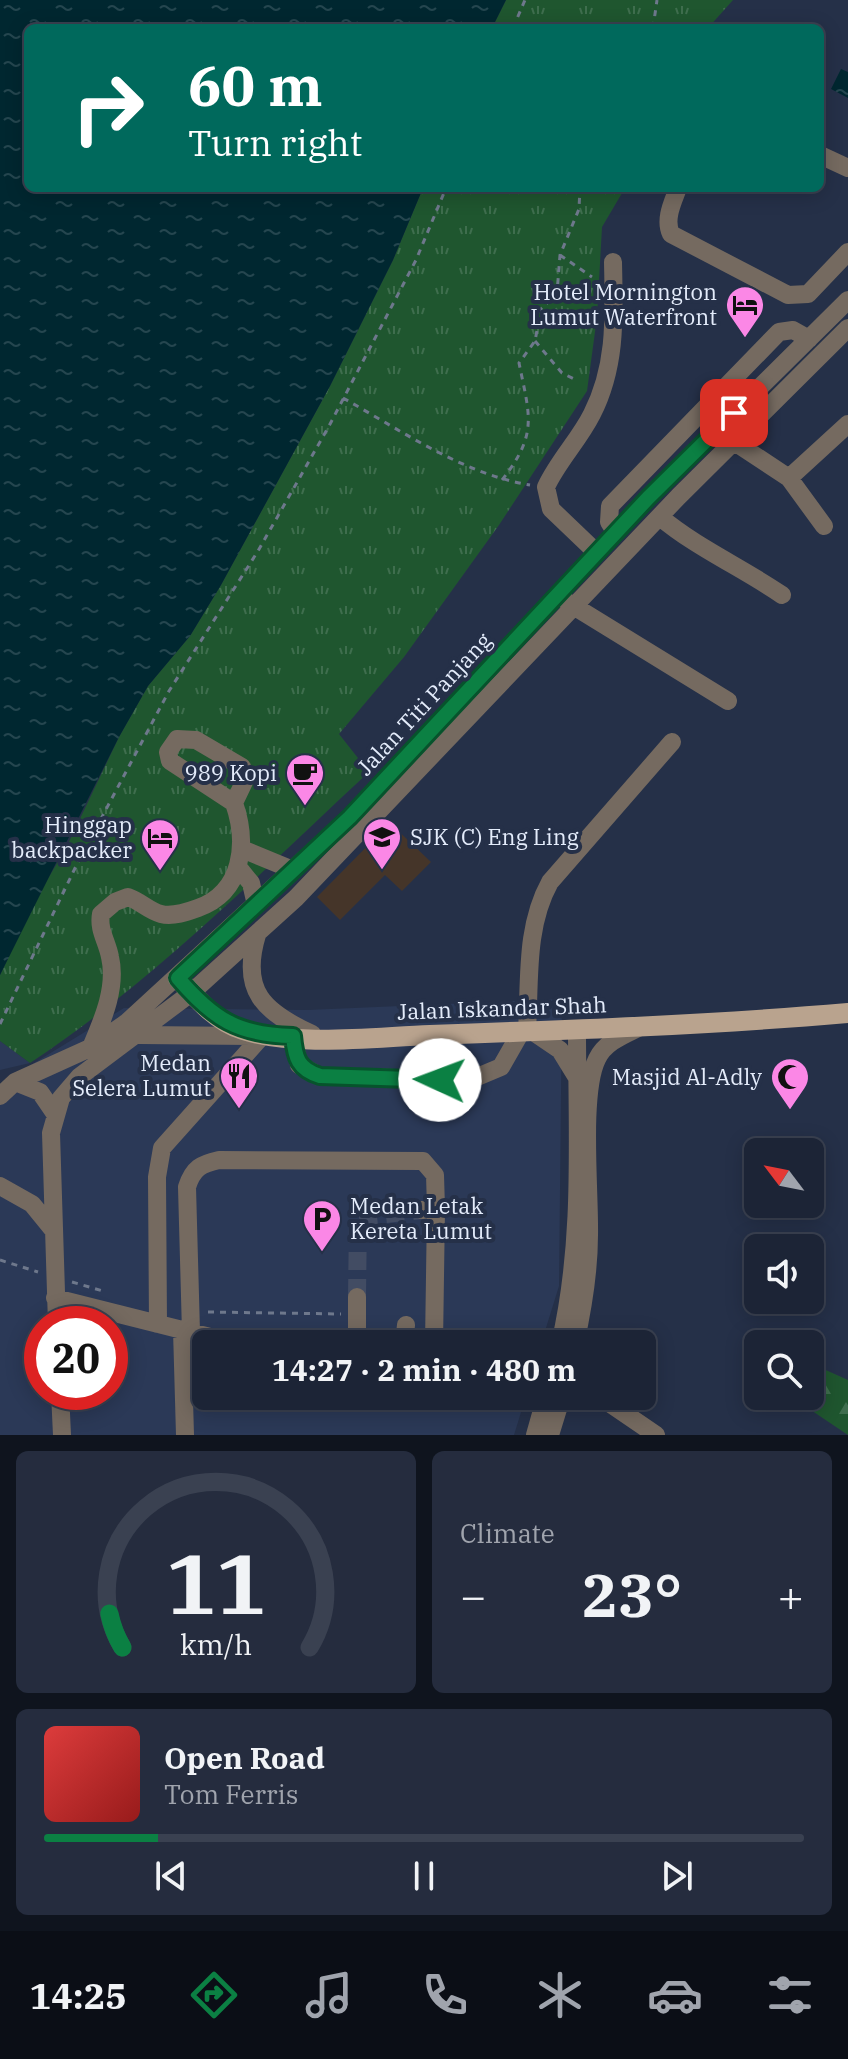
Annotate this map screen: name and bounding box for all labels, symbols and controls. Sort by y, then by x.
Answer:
text: 60 m [188,49,323,121]
icon: right [56,56,160,160]
text: Turn right [188,119,362,166]
place label: Hotel Mornington Lumut Waterfront [530,277,717,331]
hotel icon: Hotel Mornington Lumut Waterfront [724,284,766,339]
pin [700,379,768,447]
icon: arrive [712,391,756,435]
street label: Jalan Titi Panjang [350,626,497,781]
cafe icon: 989 Kopi [284,752,326,807]
place label: 989 Kopi [184,758,277,787]
place label: Hinggap backpacker [11,810,132,864]
school or university icon: SJK (C) Eng Ling [361,816,403,871]
hotel icon: Hinggap backpacker [139,817,181,872]
place label: SJK (C) Eng Ling [410,822,579,851]
street label: Jalan Iskandar Shah [397,989,607,1026]
position arrow [398,1038,482,1122]
place label: Medan Selera Lumut [72,1048,211,1102]
restaurant icon: Medan Selera Lumut [218,1055,260,1110]
mosque icon: Masjid Al-Adly [769,1056,811,1111]
place label: Masjid Al-Adly [612,1062,762,1091]
north arrow [744,1138,824,1218]
map controls [744,1138,824,1410]
place label: Medan Letak Kereta Lumut [350,1191,492,1245]
parking icon: Medan Letak Kereta Lumut [301,1198,343,1253]
button: sound [744,1234,824,1314]
speed limit sign: 20 [24,1306,128,1410]
button: search [744,1330,824,1410]
text: 14:27 · 2 min · 480 m [272,1350,576,1389]
text: Climate [460,1516,555,1550]
text: 11 [166,1529,266,1637]
text: 23° [582,1555,682,1634]
text: − [460,1567,486,1624]
text: + [778,1567,804,1624]
text: km/h [180,1626,252,1663]
text: Open Road [164,1738,325,1777]
text: Tom Ferris [164,1777,298,1811]
icon: previous [149,1854,193,1898]
icon: pause [402,1854,446,1898]
icon: next [655,1854,699,1898]
icon: directions [186,1967,242,2023]
icon: music [301,1967,357,2023]
icon: phone [417,1967,473,2023]
icon: climate [532,1967,588,2023]
icon: car [647,1967,703,2023]
icon: filters [762,1967,818,2023]
text: 14:25 [30,1972,127,2019]

